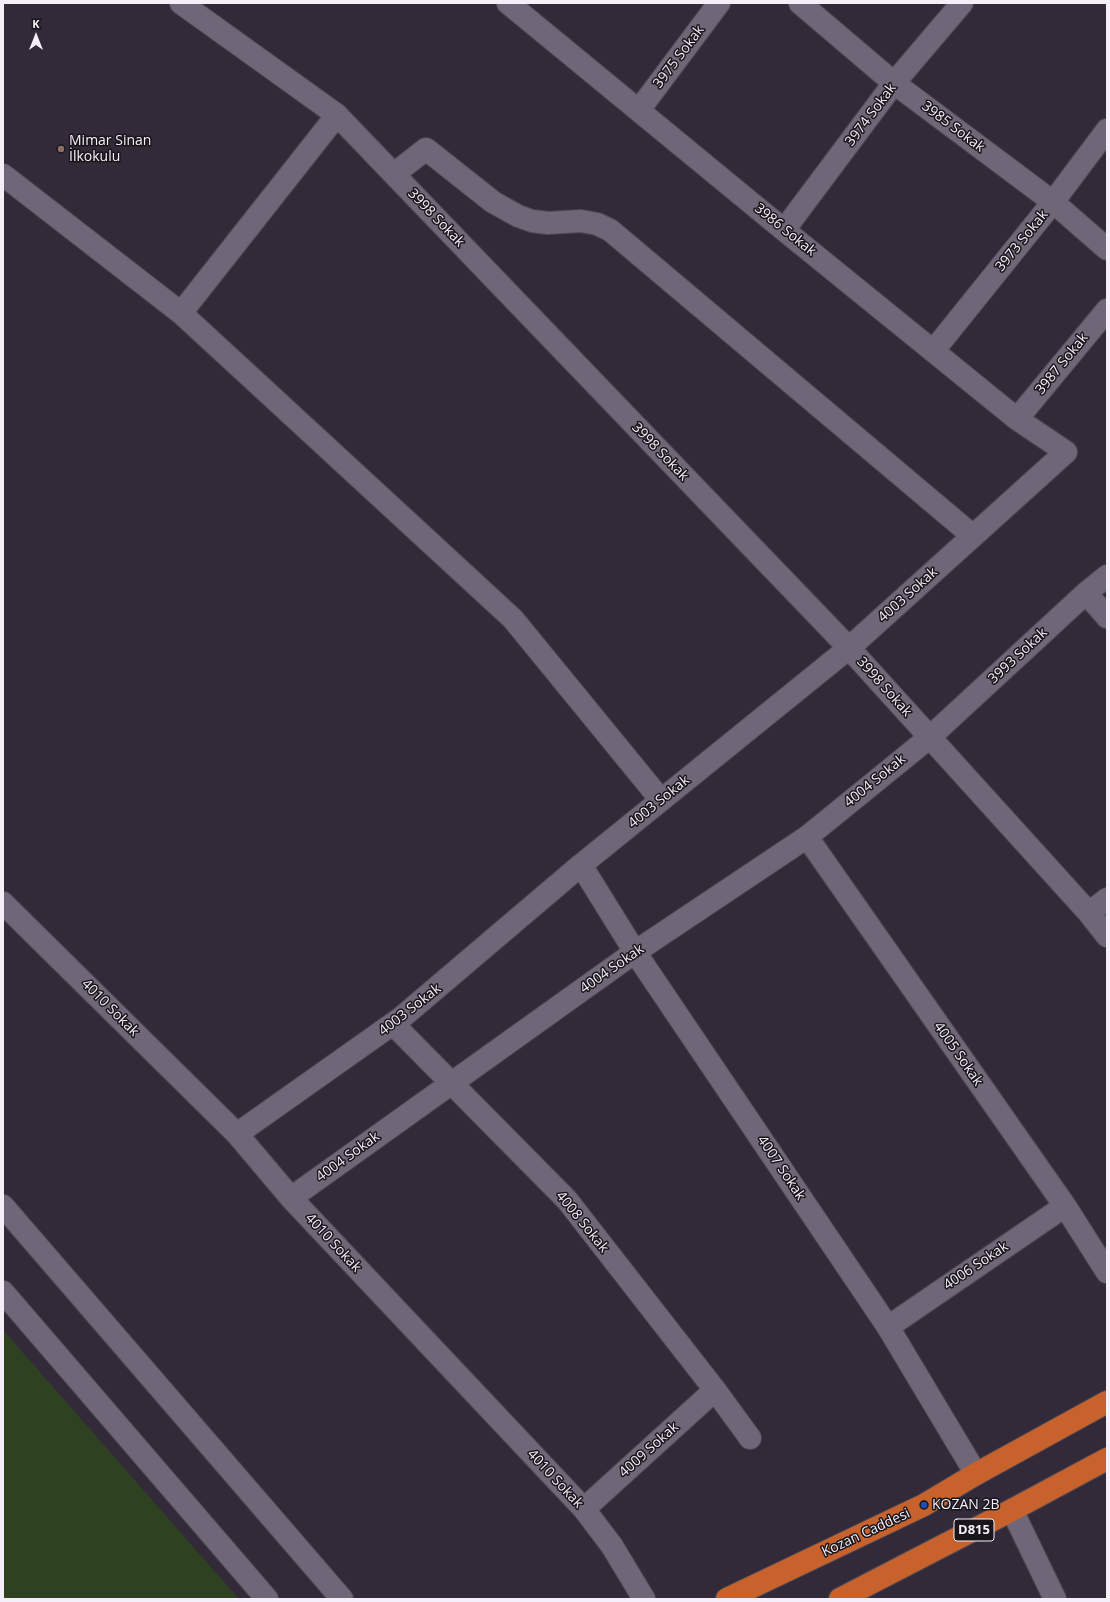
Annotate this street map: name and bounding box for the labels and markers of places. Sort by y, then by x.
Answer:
place label: Mimar Sinan İlkokulu [69,133,151,166]
marker: Mimar Sinan İlkokulu [56,144,66,154]
place label: KOZAN 2B [932,1497,1000,1513]
marker: KOZAN 2B [919,1500,929,1510]

